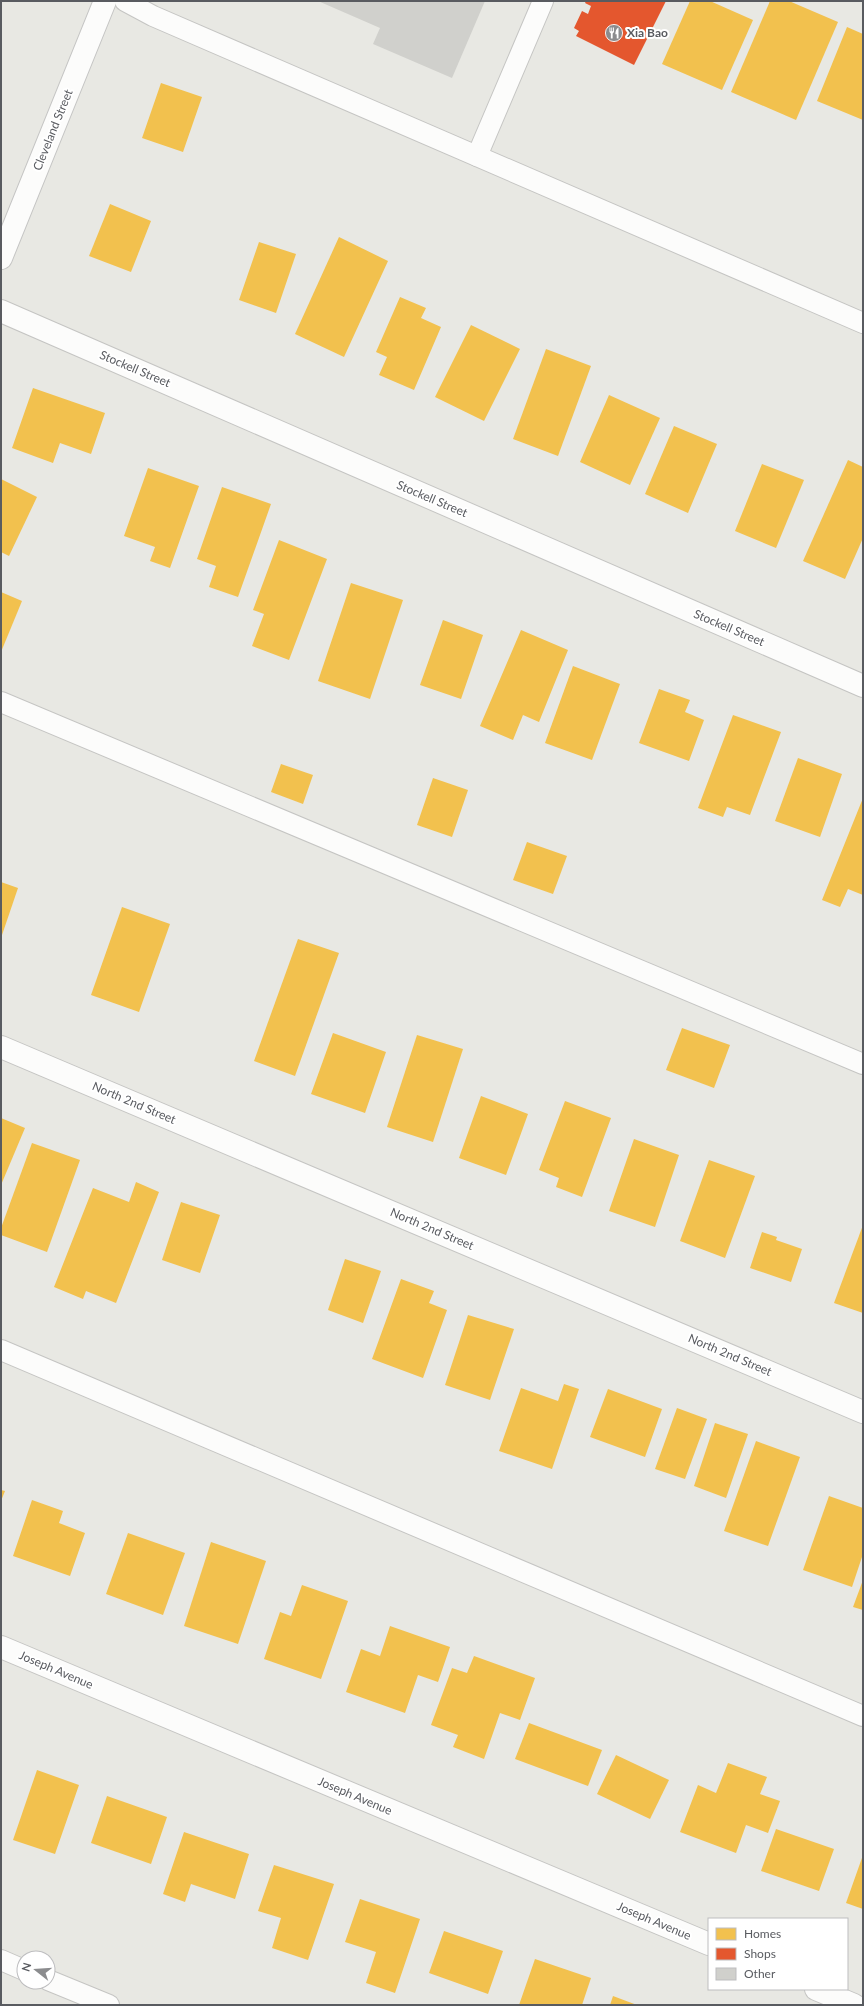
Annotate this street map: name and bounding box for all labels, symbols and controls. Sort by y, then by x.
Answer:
restaurant icon: Xia Bao [604,23,624,43]
place label: Xia Bao [627,25,668,40]
street label: Cleveland Street [29,86,76,173]
street label: Stockell Street [98,347,174,390]
street label: Stockell Street [395,477,471,520]
street label: Stockell Street [692,606,768,649]
street label: North 2nd Street [90,1078,179,1127]
street label: North 2nd Street [388,1204,477,1253]
street label: North 2nd Street [686,1330,775,1379]
street label: Joseph Avenue [17,1647,95,1692]
street label: Joseph Avenue [316,1773,394,1818]
street label: Joseph Avenue [615,1898,693,1943]
legend [708,1918,848,1990]
text: Homes [744,1926,781,1941]
text: Shops [744,1946,776,1961]
north arrow [16,1950,56,1990]
text: N [19,1961,33,1973]
text: Other [744,1966,776,1981]

